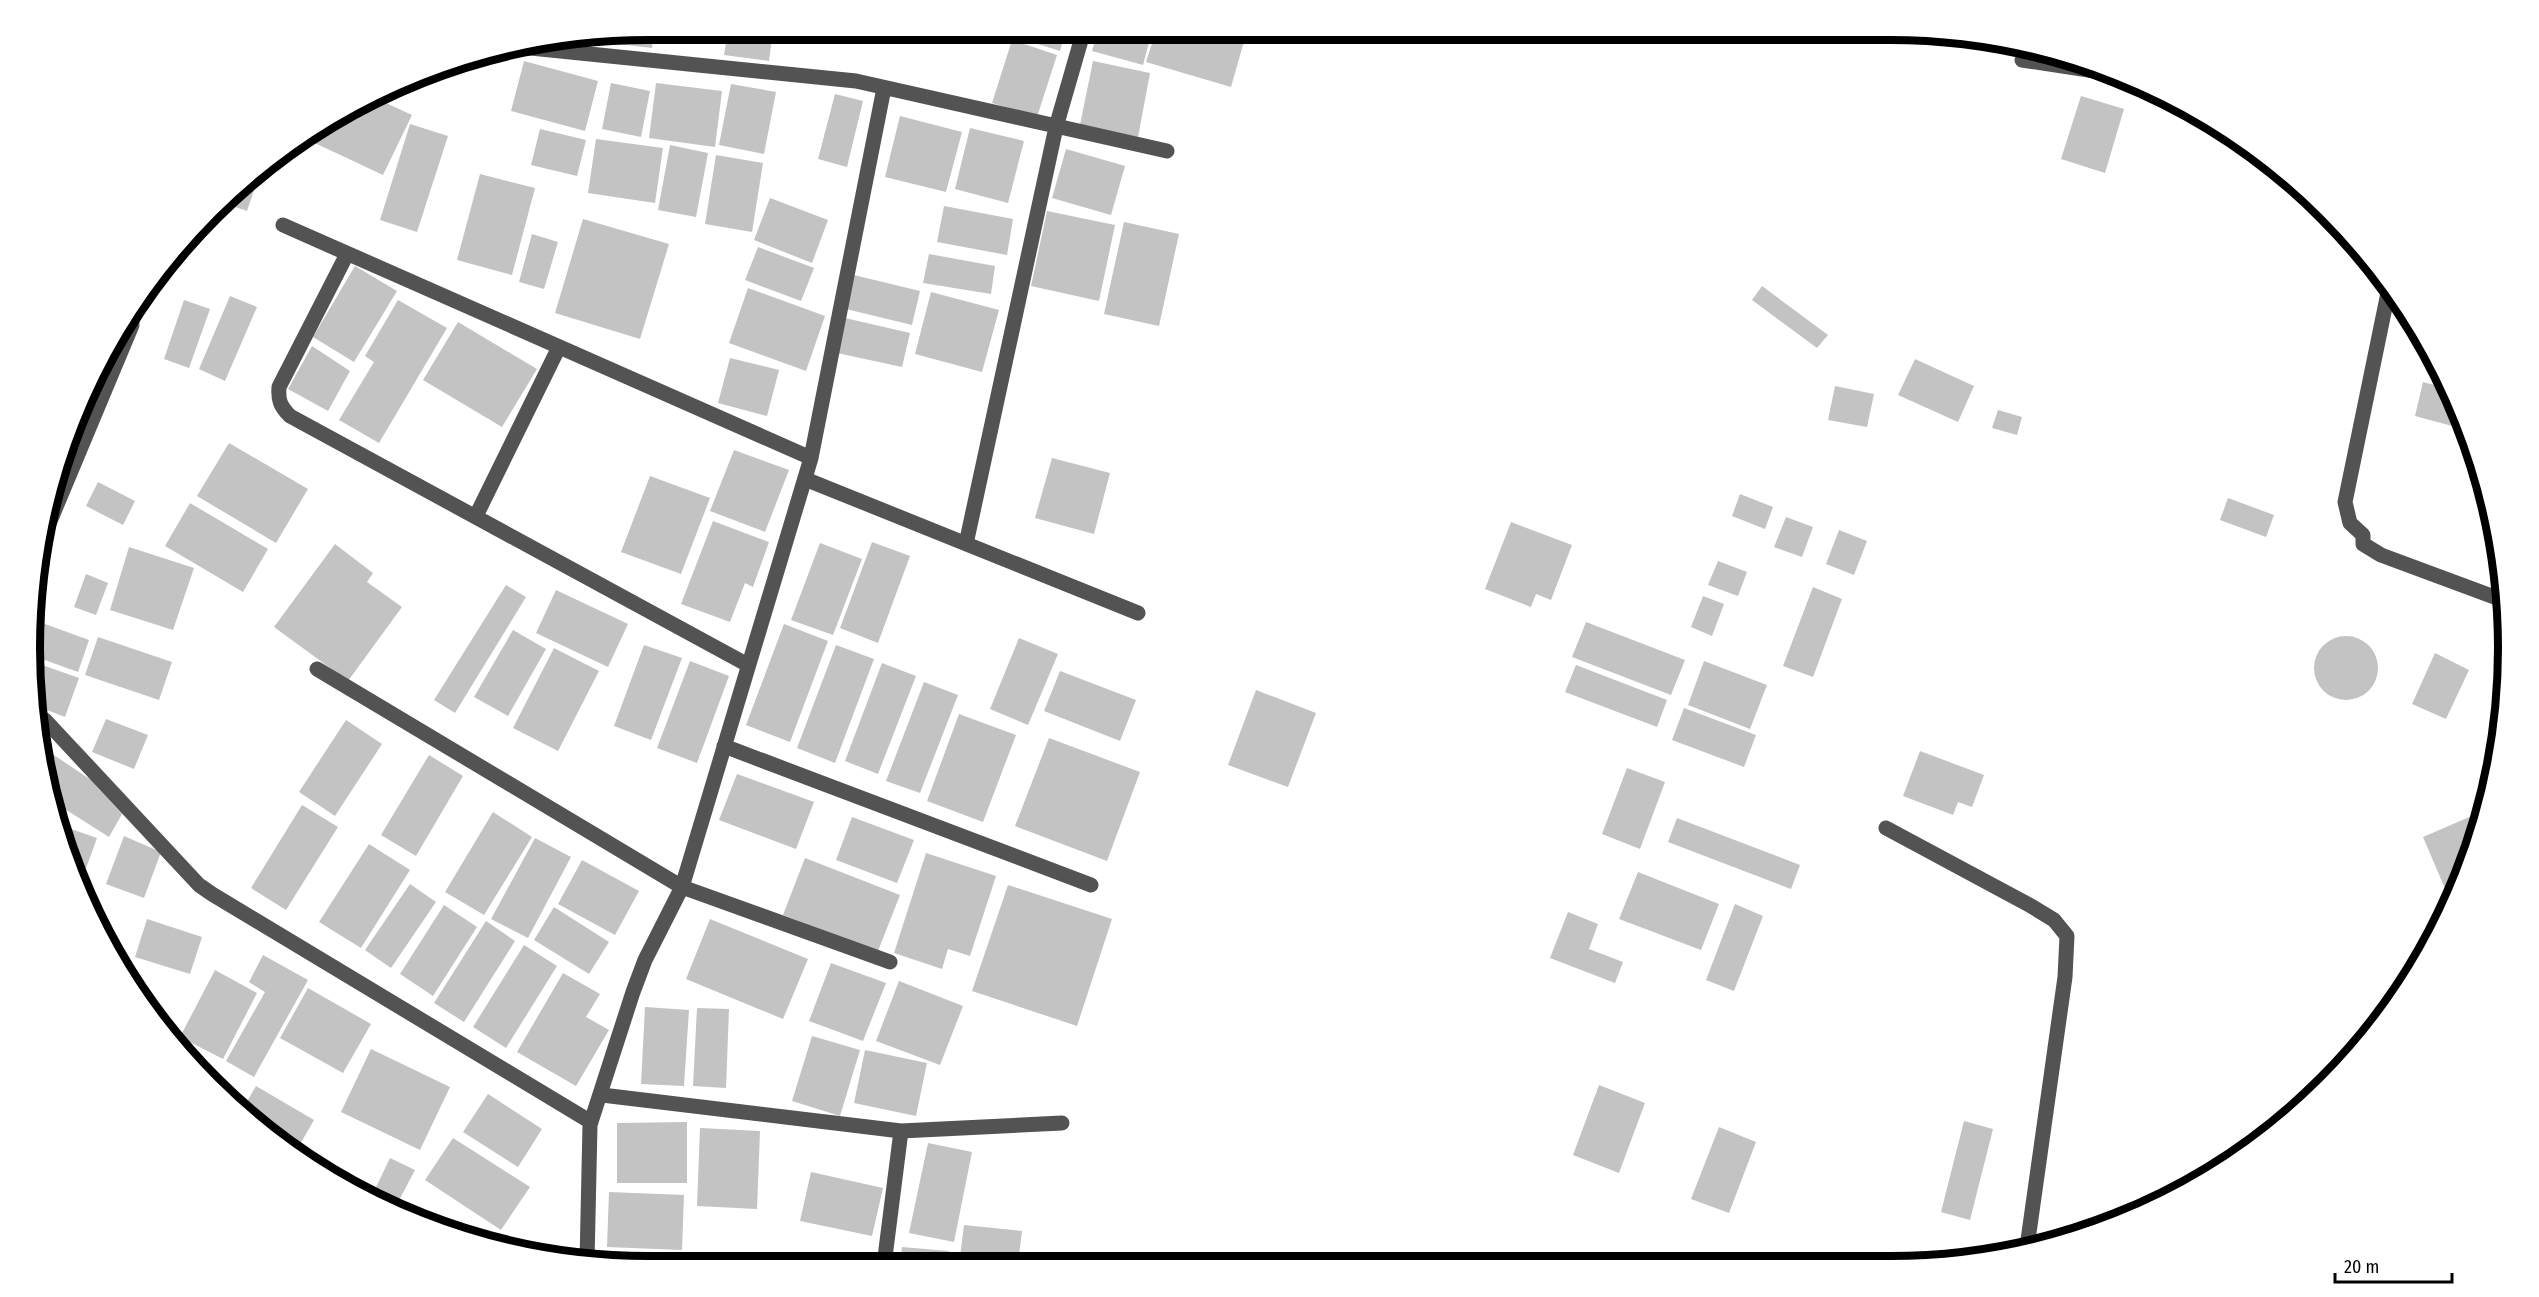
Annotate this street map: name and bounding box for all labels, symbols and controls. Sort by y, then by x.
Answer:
scale bar [2335,1246,2452,1284]
text: 20 m [2344,1256,2379,1278]

